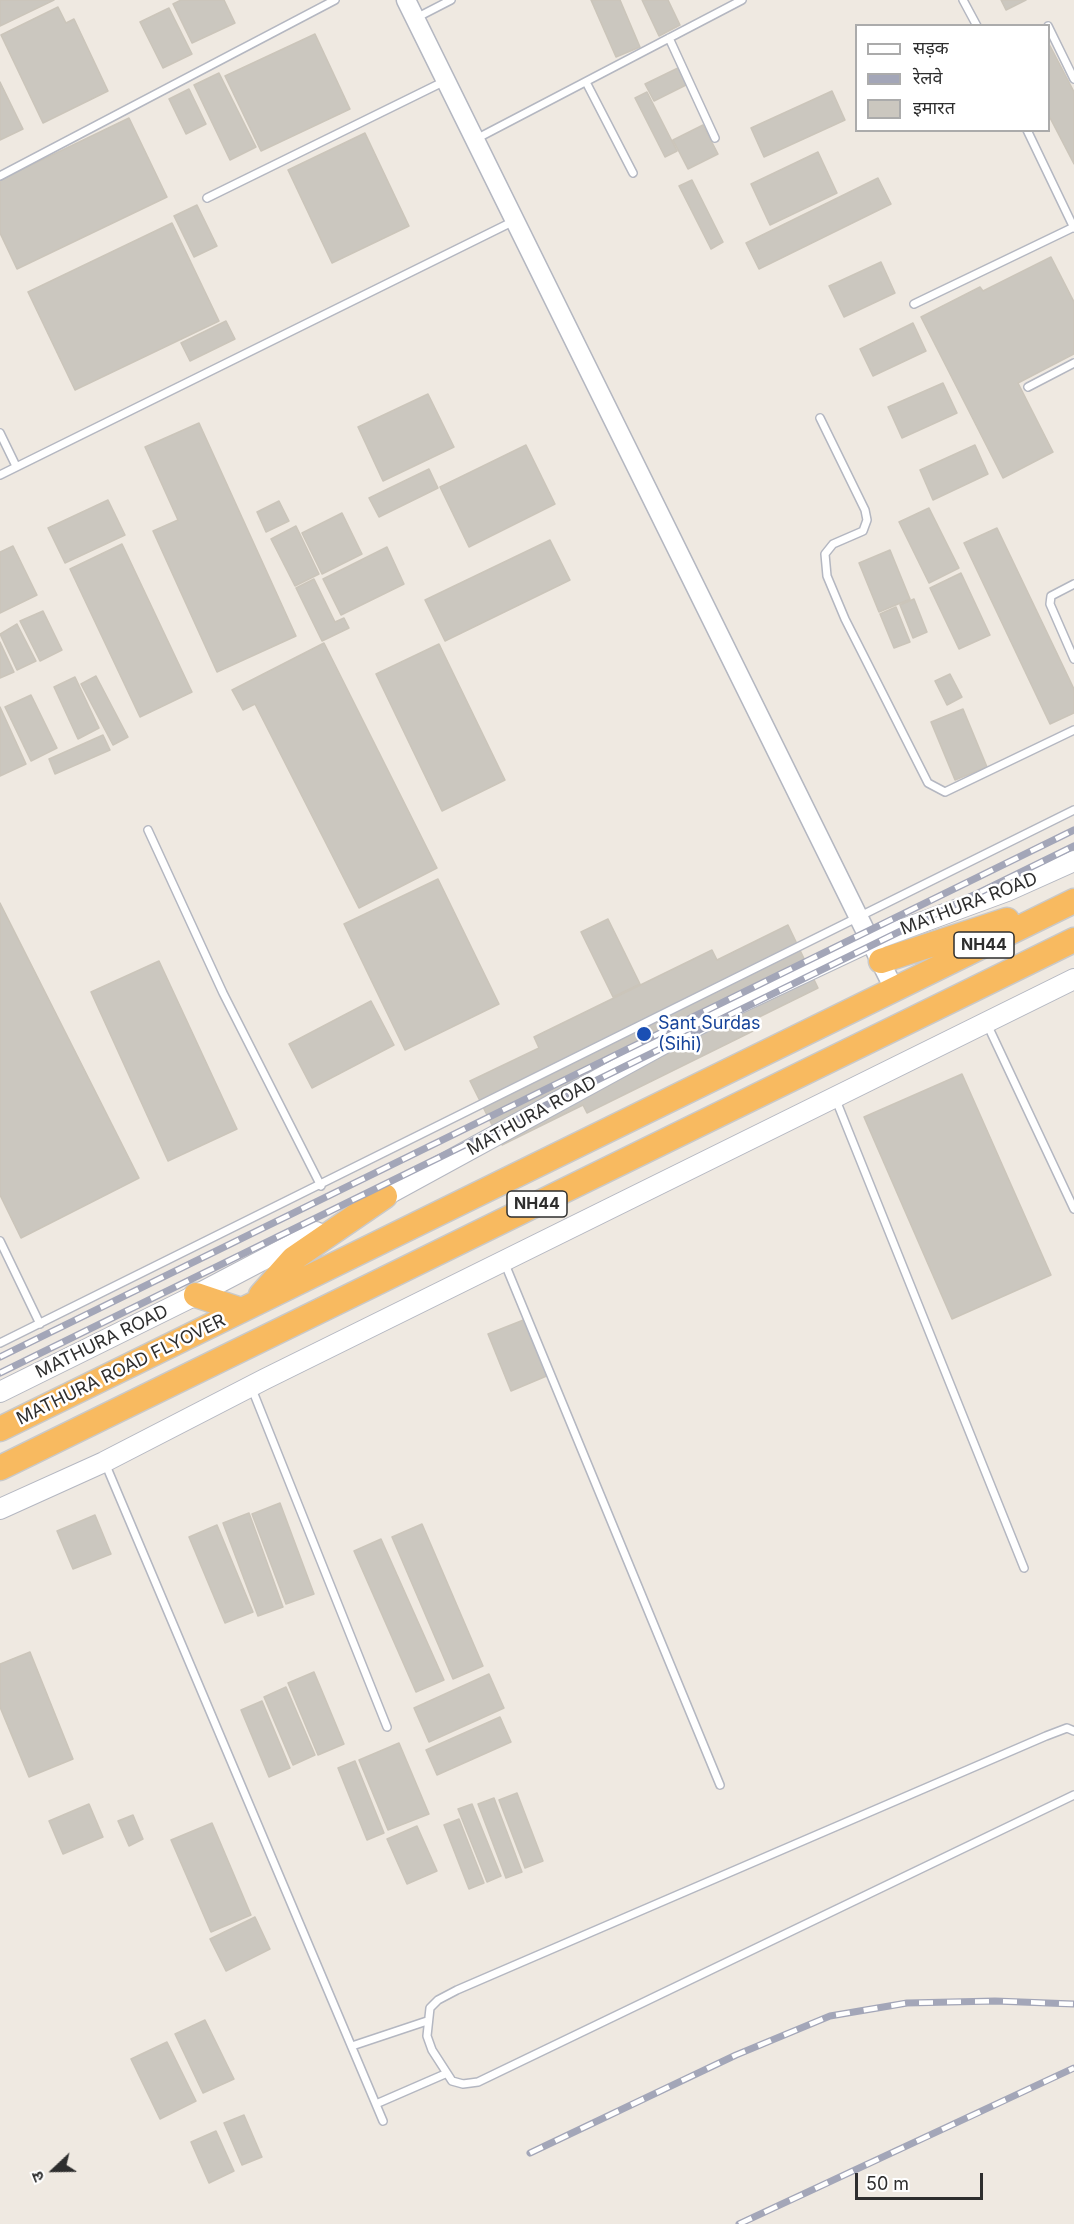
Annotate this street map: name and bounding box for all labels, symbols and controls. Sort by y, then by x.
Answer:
legend [855,24,1050,132]
text: सड़क [913,37,949,58]
text: रेलवे [913,67,943,88]
text: इमारत [913,97,955,118]
street label: MATHURA ROAD [898,868,1040,940]
road number: NH44 [954,932,1014,958]
place label: Sant Surdas (Sihi) [658,1013,761,1056]
marker: Sant Surdas (Sihi) [635,1025,653,1043]
street label: MATHURA ROAD [463,1071,601,1161]
road number: NH44 [507,1191,567,1217]
street label: MATHURA ROAD [32,1301,172,1383]
street label: MATHURA ROAD FLYOVER [13,1310,229,1430]
north arrow [24,2140,84,2200]
scale bar [858,2161,986,2199]
text: उ [26,2169,48,2185]
text: 50 m [866,2173,909,2194]

